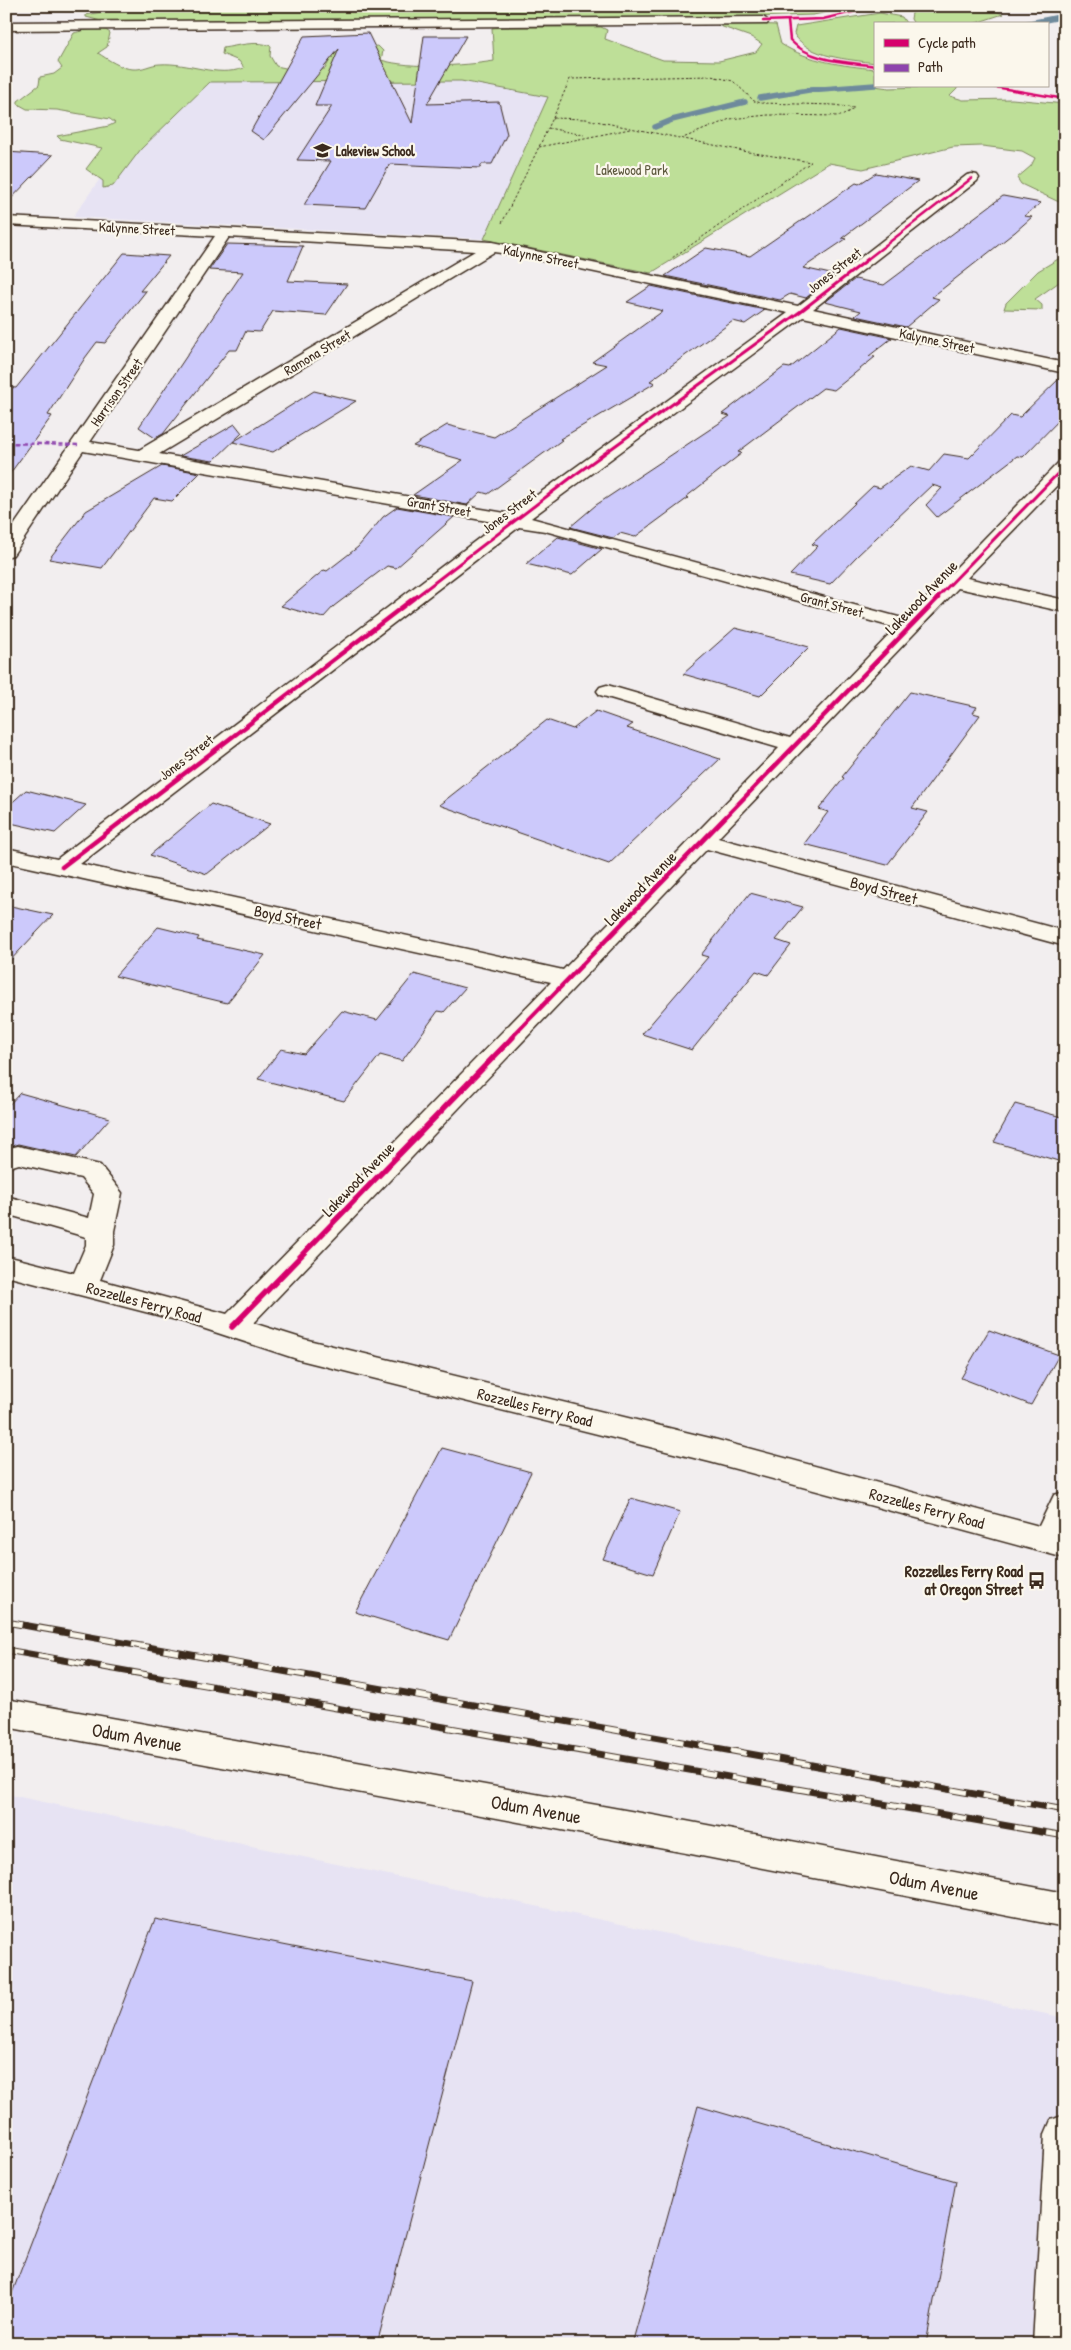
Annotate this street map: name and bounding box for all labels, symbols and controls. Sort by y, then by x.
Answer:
legend [874,22,1048,88]
text: Cycle path [918,32,976,53]
text: Path [918,56,943,77]
school or university icon: Lakeview School [312,140,332,160]
place label: Lakeview School [336,141,415,160]
park label: Lakewood Park [596,160,668,179]
street label: Kalynne Street [98,217,176,240]
street label: Kalynne Street [501,239,581,274]
street label: Jones Street [803,243,865,297]
street label: Kalynne Street [897,323,977,358]
street label: Ramona Street [280,325,354,379]
street label: Harrison Street [86,354,147,430]
street label: Jones Street [478,484,540,538]
street label: Grant Street [406,491,473,521]
street label: Lakewood Avenue [880,554,963,639]
street label: Grant Street [798,586,866,622]
street label: Jones Street [155,730,217,784]
street label: Lakewood Avenue [599,845,682,930]
street label: Boyd Street [848,871,920,910]
street label: Boyd Street [252,899,324,935]
street label: Lakewood Avenue [317,1136,400,1221]
street label: Rozzelles Ferry Road [84,1276,204,1328]
street label: Rozzelles Ferry Road [475,1382,595,1432]
street label: Rozzelles Ferry Road [867,1482,987,1534]
place label: Rozzelles Ferry Road at Oregon Street [905,1560,1024,1601]
bus stop icon: Rozzelles Ferry Road at Oregon Street [1027,1570,1047,1590]
street label: Odum Avenue [90,1716,185,1758]
street label: Odum Avenue [489,1788,584,1830]
street label: Odum Avenue [887,1864,982,1907]

